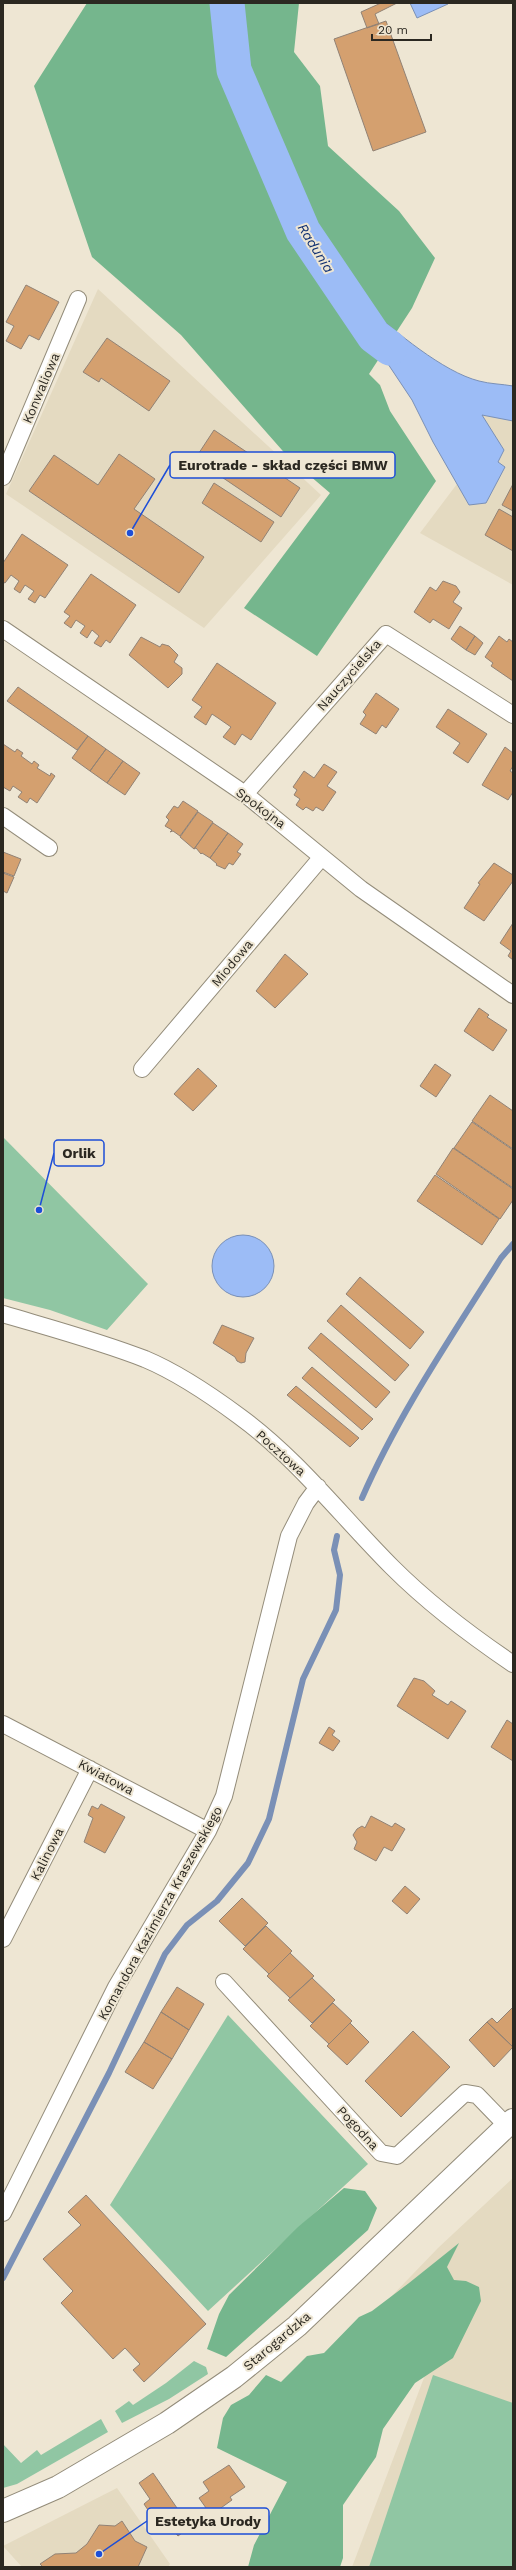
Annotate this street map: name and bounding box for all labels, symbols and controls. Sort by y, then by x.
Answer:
scale bar [372,16,431,42]
text: 20 m [378,23,408,37]
water label: Radunia [295,220,338,276]
street label: Konwaliowa [19,350,63,425]
callout: Eurotrade - skład części BMW [170,452,395,478]
text: Eurotrade - skład części BMW [178,457,388,473]
street label: Nauczycielska [314,636,384,714]
street label: Spokojna [233,785,289,832]
street label: Miodowa [208,936,256,989]
callout: Orlik [54,1140,104,1166]
text: Orlik [62,1145,96,1161]
street label: Pocztowa [253,1427,309,1479]
street label: Kwiatowa [76,1756,137,1798]
street label: Komandora Kazimierza Kraszewskiego [95,1803,225,2022]
street label: Kalinowa [27,1825,67,1883]
street label: Pogodna [334,2103,382,2153]
street label: Starogardzka [240,2308,314,2373]
callout: Estetyka Urody [147,2508,269,2534]
text: Estetyka Urody [155,2513,261,2529]

